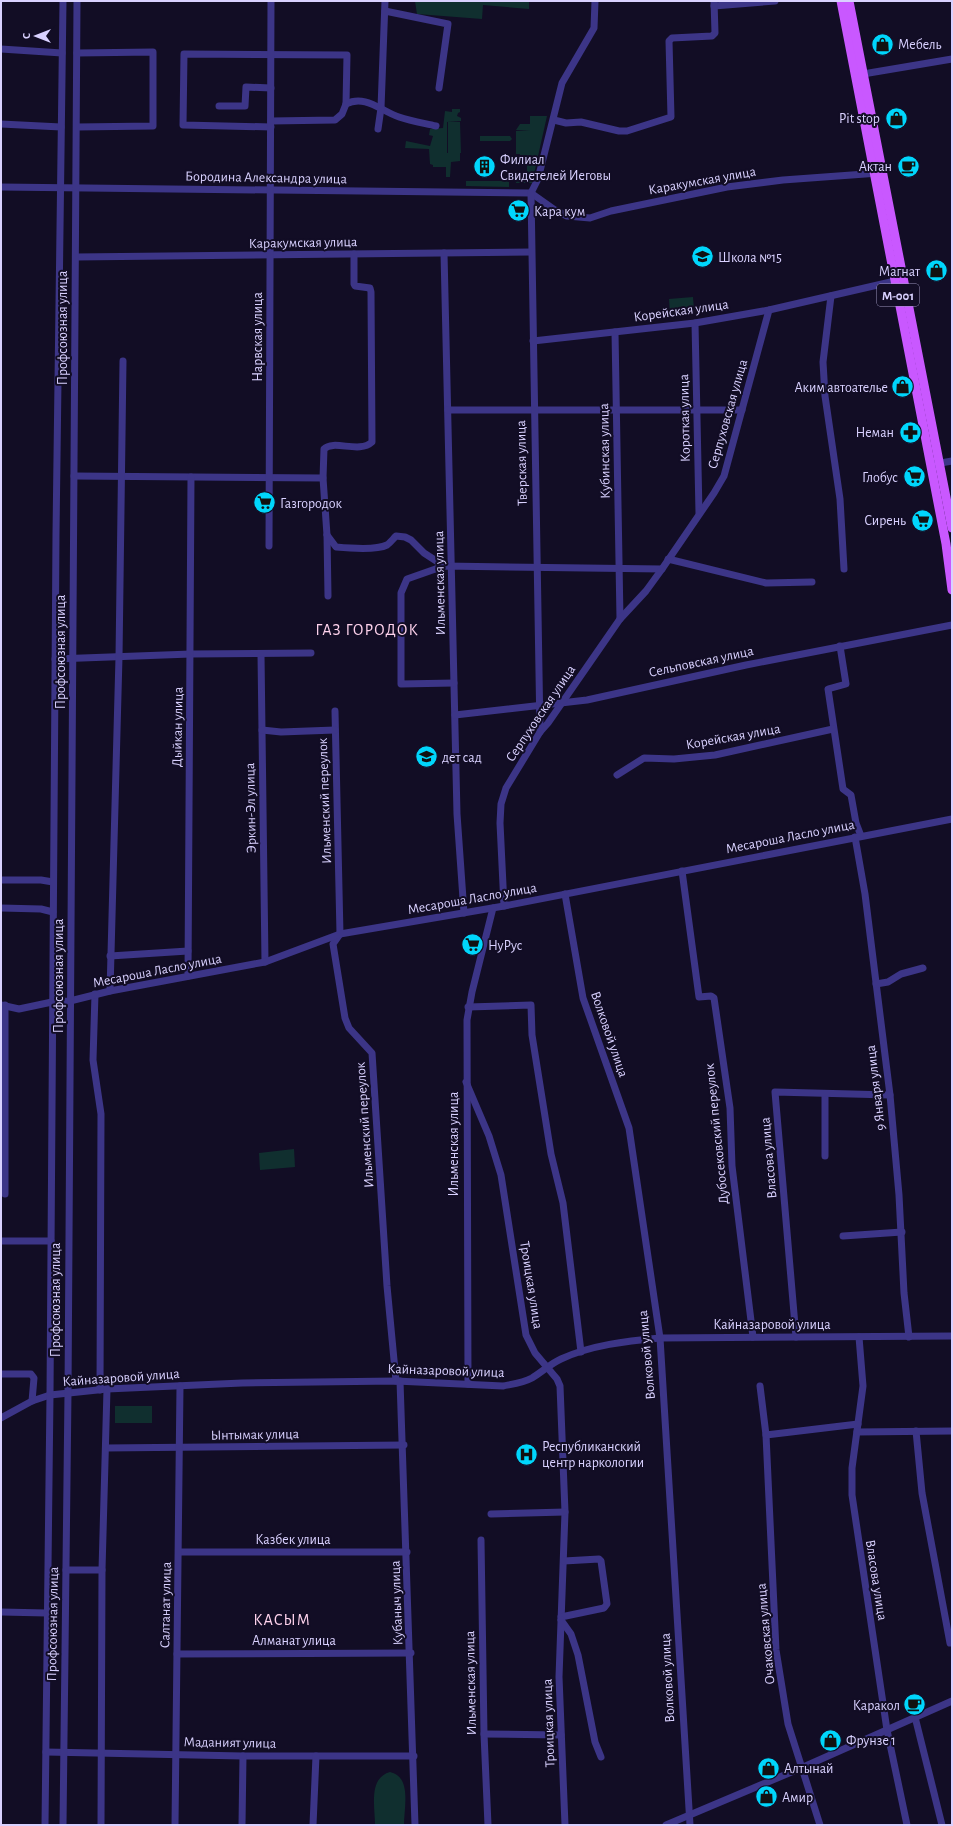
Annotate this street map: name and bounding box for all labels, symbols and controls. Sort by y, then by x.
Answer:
north arrow [16,16,56,56]
shop icon: Мебель [869,31,895,57]
text: С [21,33,32,39]
place label: Мебель [898,38,941,52]
shop icon: Pit stop [883,105,909,131]
place label: Pit stop [839,112,880,126]
place label: Филиал Свидетелей Иеговы [500,153,611,183]
cafe icon: Актан [895,153,921,179]
building icon: Филиал Свидетелей Иеговы [472,154,498,180]
place label: Актан [859,160,892,174]
street label: Каракумская улица [647,165,758,197]
street label: Бородина Александра улица [185,170,348,186]
supermarket icon: Кара кум [506,198,532,224]
place label: Кара кум [534,205,585,219]
street label: Каракумская улица [248,235,358,251]
school or university icon: Школа №15 [689,244,715,270]
place label: Школа №15 [718,251,782,265]
shop icon: Магнат [923,258,949,284]
place label: Магнат [879,265,921,279]
street label: Профсоюзная улица [56,270,70,385]
road number: M-001 [877,284,919,306]
street label: Нарвская улица [251,292,265,382]
street label: Корейская улица [633,297,730,325]
street label: Серпуховская улица [706,357,750,471]
street label: Короткая улица [677,373,693,462]
shop icon: Аким автоателье [890,374,916,400]
place label: Аким автоателье [795,381,888,395]
street label: Кубинская улица [597,403,613,499]
street label: Тверская улица [514,419,530,506]
pharmacy icon: Неман [897,419,923,445]
place label: Неман [856,426,894,440]
supermarket icon: Глобус [901,464,927,490]
place label: Глобус [862,471,898,485]
supermarket icon: Газгородок [252,490,278,516]
place label: Газгородок [280,497,342,511]
supermarket icon: Сирень [909,507,935,533]
place label: Сирень [864,514,906,528]
street label: Ильменская улица [432,530,448,635]
street label: Профсоюзная улица [54,594,68,709]
district label: ГАЗ ГОРОДОК [315,622,419,638]
street label: Сельповская улица [648,644,755,680]
street label: Серпуховская улица [503,662,579,764]
street label: Дыйкан улица [170,686,186,767]
street label: Корейская улица [685,722,782,752]
street label: Ильменский переулок [316,737,334,864]
school or university icon: дет сад [414,744,440,770]
place label: дет сад [442,751,482,765]
street label: Эркин-Эл улица [243,762,259,853]
street label: Месароша Ласло улица [725,818,856,856]
street label: Месароша Ласло улица [406,881,538,917]
street label: Профсоюзная улица [52,918,66,1033]
supermarket icon: НуРус [459,932,485,958]
place label: НуРус [488,939,523,953]
street label: Месароша Ласло улица [92,952,223,990]
street label: Волковой улица [588,990,630,1080]
street label: 9 Января улица [864,1044,888,1131]
street label: Ильменский переулок [354,1061,376,1188]
street label: Дубосековский переулок [703,1062,731,1205]
street label: Ильменская улица [447,1091,461,1196]
street label: Власова улица [758,1116,780,1199]
street label: Троицкая улица [517,1240,545,1331]
street label: Профсоюзная улица [49,1242,63,1357]
street label: Волковой улица [636,1309,658,1400]
street label: Кайназаровой улица [713,1318,831,1332]
street label: Кайназаровой улица [387,1362,505,1380]
street label: Кайназаровой улица [62,1367,181,1389]
street label: Ынтымак улица [211,1427,300,1443]
place label: Республиканский центр наркологии [542,1440,644,1470]
hospital icon: Республиканский центр наркологии [513,1441,539,1467]
street label: Казбек улица [255,1533,331,1547]
street label: Власова улица [863,1539,889,1622]
street label: Кубаныч улица [388,1560,405,1646]
street label: Салтанат улица [158,1561,174,1648]
street label: Профсоюзная улица [45,1566,61,1681]
street label: Очаковская улица [755,1582,777,1685]
district label: КАСЫМ [253,1612,311,1628]
street label: Ильменская улица [463,1630,479,1735]
street label: Волковой улица [659,1632,677,1723]
street label: Алманат улица [252,1634,337,1648]
street label: Троицкая улица [540,1678,558,1768]
cafe icon: Каракол [902,1692,928,1718]
place label: Каракол [853,1699,900,1713]
shop icon: Фрунзе 1 [817,1727,843,1753]
place label: Фрунзе 1 [846,1734,896,1748]
street label: Маданият улица [184,1735,277,1751]
shop icon: Алтынай [755,1755,781,1781]
place label: Алтынай [784,1762,833,1776]
shop icon: Амир [754,1784,780,1810]
place label: Амир [782,1791,813,1805]

